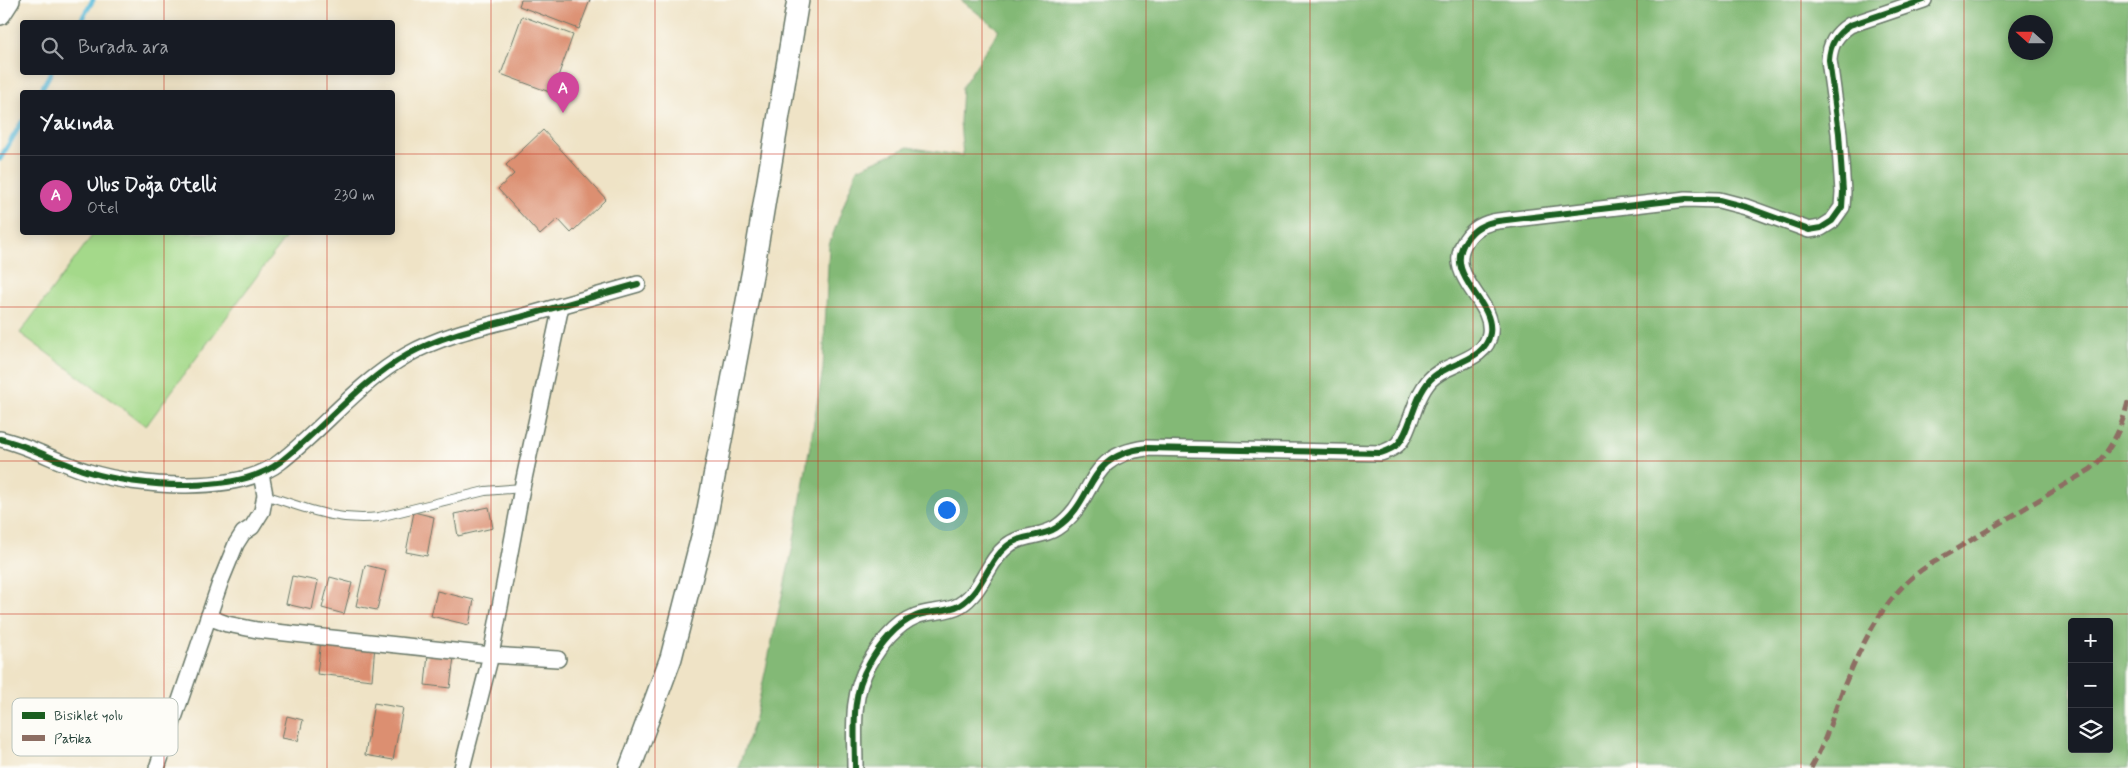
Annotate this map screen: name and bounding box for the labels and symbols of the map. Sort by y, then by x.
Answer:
north arrow [2008,15,2053,60]
pin: A [547,72,579,113]
your location [934,497,960,523]
legend [12,698,178,756]
text: Bisiklet yolu [54,707,123,725]
text: Patika [54,730,92,748]

